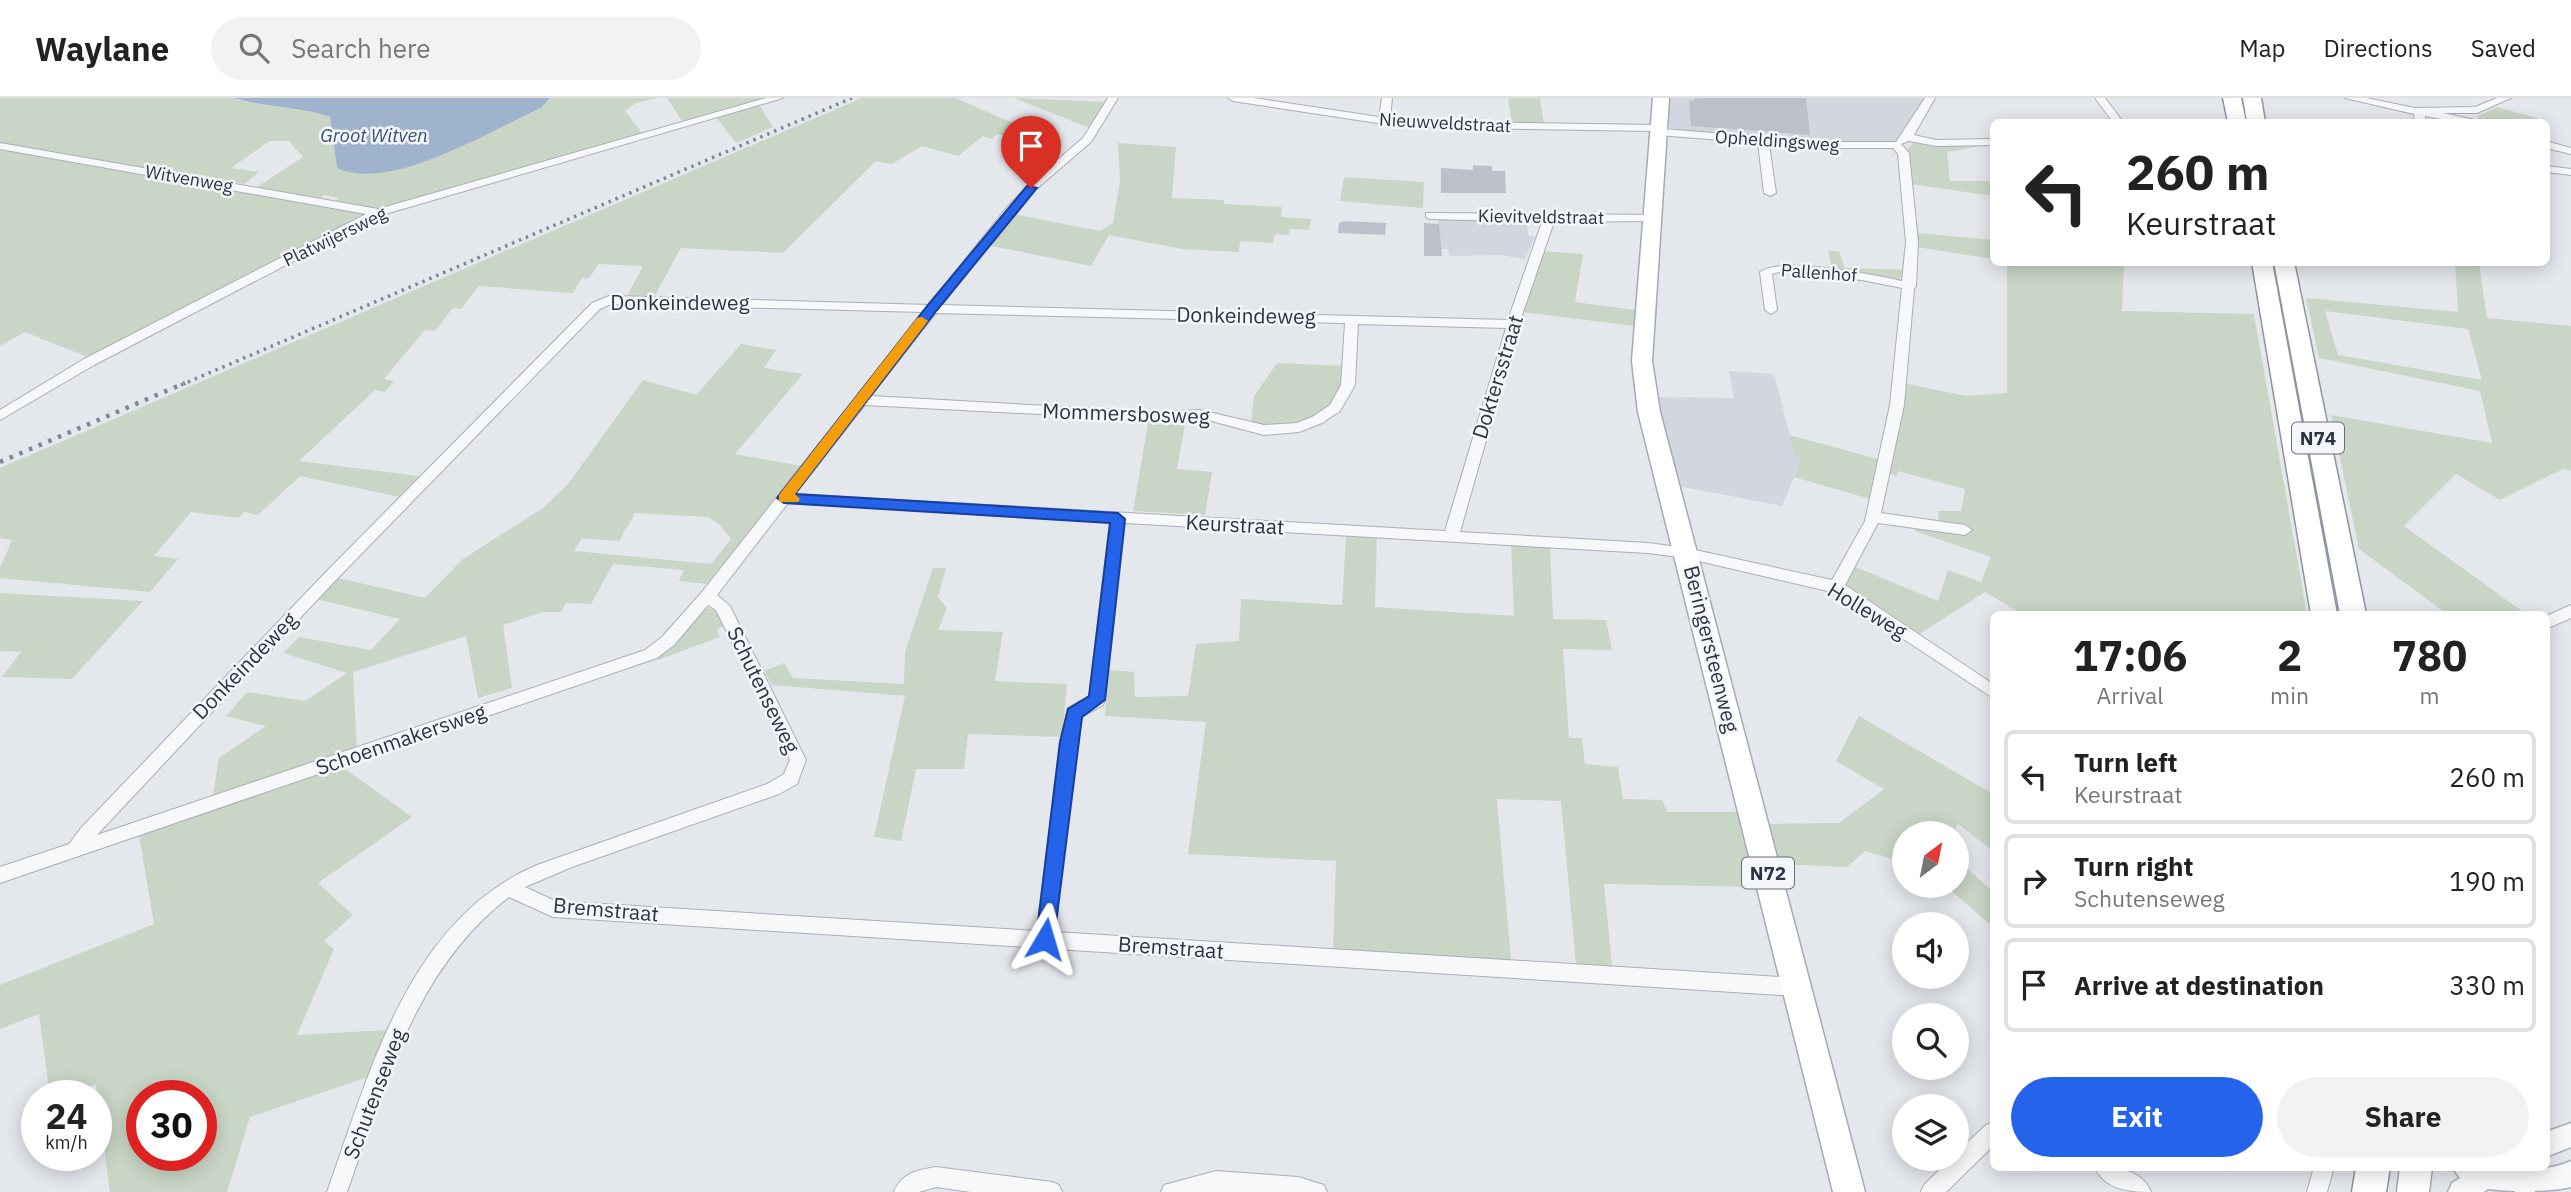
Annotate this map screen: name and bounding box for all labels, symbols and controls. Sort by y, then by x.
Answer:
search box [211,17,701,80]
text: Waylane [35,27,169,70]
icon: search [235,29,273,67]
text: Search here [291,31,431,65]
text: Map [2239,32,2285,64]
text: Directions [2323,32,2433,64]
text: Saved [2471,32,2536,64]
street label: Nieuwveldstraat [1378,108,1512,137]
pin [1001,116,1061,188]
water label: Groot Witven [320,123,428,147]
street label: Opheldingsweg [1714,125,1840,156]
icon: arrive [1012,127,1050,165]
text: 260 m [2126,140,2270,203]
icon: left [2011,147,2102,238]
street label: Witvenweg [143,159,235,198]
street label: Platwijersweg [279,201,391,272]
text: Keurstraat [2126,202,2277,244]
street label: Kievitveldstraat [1478,204,1604,229]
street label: Pallenhof [1780,258,1858,287]
street label: Donkeindeweg [610,288,750,316]
street label: Donkeindeweg [1176,300,1316,330]
street label: Doktersstraat [1465,311,1529,442]
street label: Mommersbosweg [1042,396,1210,430]
road number: N74 [2292,422,2344,454]
street label: Keurstraat [1185,507,1285,541]
street label: Beringersteenweg [1678,562,1746,735]
street label: Holleweg [1823,575,1912,645]
street label: Donkeindeweg [186,605,303,725]
street label: Schutenseweg [721,622,807,758]
text: 17:06 [2073,628,2187,683]
text: 2 [2277,628,2302,683]
text: 780 [2392,628,2467,683]
text: Arrival [2097,680,2164,710]
text: min [2270,680,2309,710]
text: m [2419,680,2440,710]
street label: Schoenmakersweg [312,697,489,781]
text: Turn left [2074,745,2177,779]
icon: left [2015,758,2053,796]
text: 260 m [2449,760,2525,794]
text: Keurstraat [2074,779,2182,809]
north arrow [1892,821,1969,898]
map controls [1892,821,1969,1171]
text: Turn right [2074,849,2193,883]
road number: N72 [1742,858,1794,888]
icon: right [2015,862,2053,900]
text: 190 m [2449,864,2525,898]
text: Schutenseweg [2074,883,2225,913]
street label: Bremstraat [552,890,660,928]
position arrow [1008,902,1082,976]
button: sound [1892,912,1969,989]
street label: Bremstraat [1117,929,1225,965]
icon: arrive [2015,966,2053,1004]
text: Arrive at destination [2074,968,2324,1002]
text: 330 m [2449,968,2525,1002]
button: search [1892,1003,1969,1080]
street label: Schutenseweg [336,1024,412,1163]
button: Exit [2011,1077,2263,1157]
button: Share [2277,1077,2529,1157]
speed limit sign: 30 [126,1080,217,1171]
text: 24 [45,1093,88,1139]
button: layers [1892,1094,1969,1171]
text: km/h [45,1131,88,1154]

